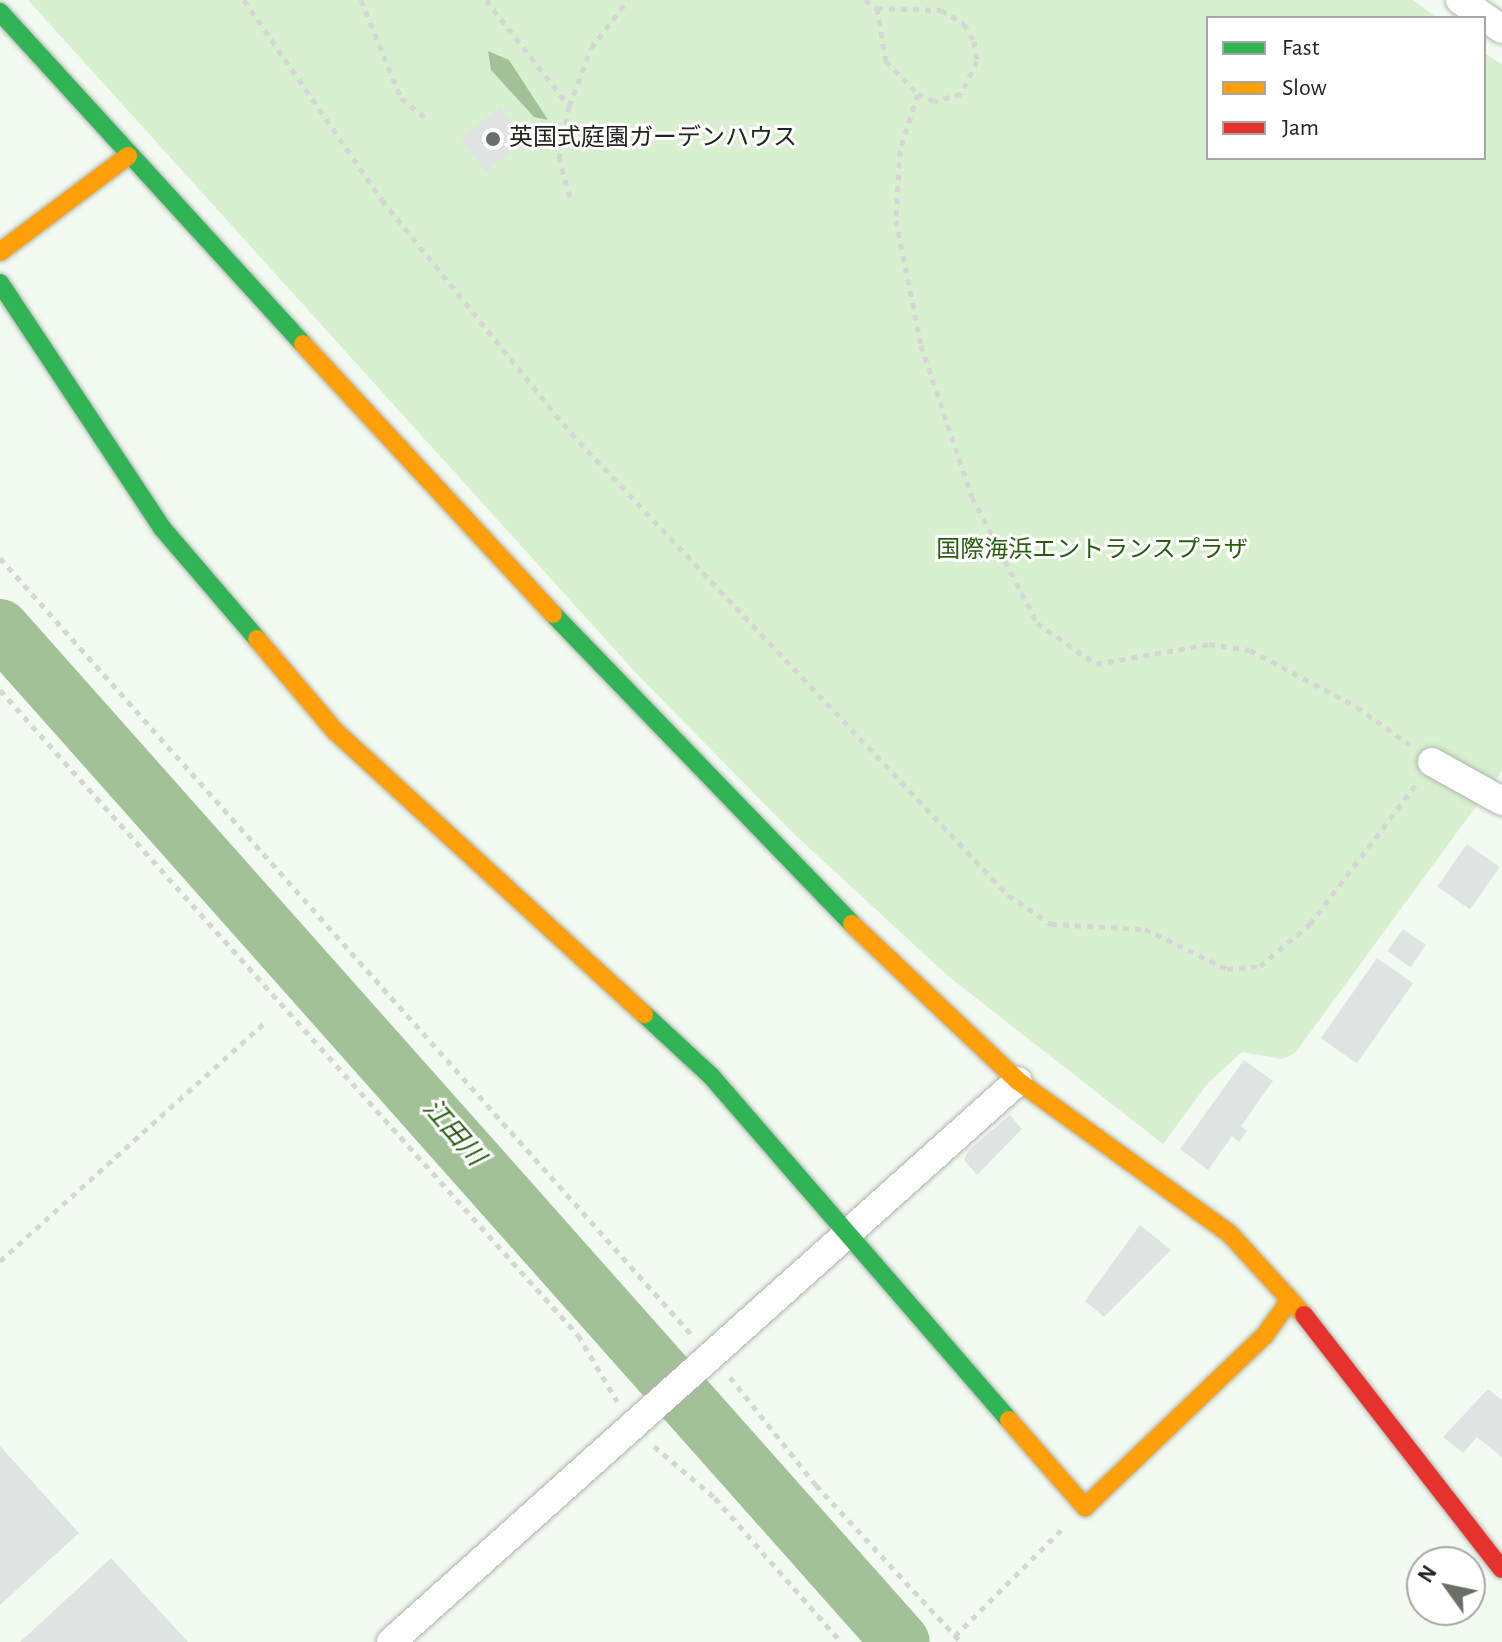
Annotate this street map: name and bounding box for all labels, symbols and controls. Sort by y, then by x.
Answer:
legend [1206,16,1486,160]
text: Fast [1282,36,1319,60]
text: Slow [1282,76,1327,100]
text: Jam [1282,116,1319,140]
place label: 英国式庭園ガーデンハウス [509,125,797,153]
marker: 英国式庭園ガーデンハウス [484,130,502,148]
park label: 国際海浜エントランスプラザ [936,537,1248,565]
water label: 江田川 [416,1093,490,1173]
north arrow [1406,1546,1486,1626]
text: N [1414,1562,1441,1586]

